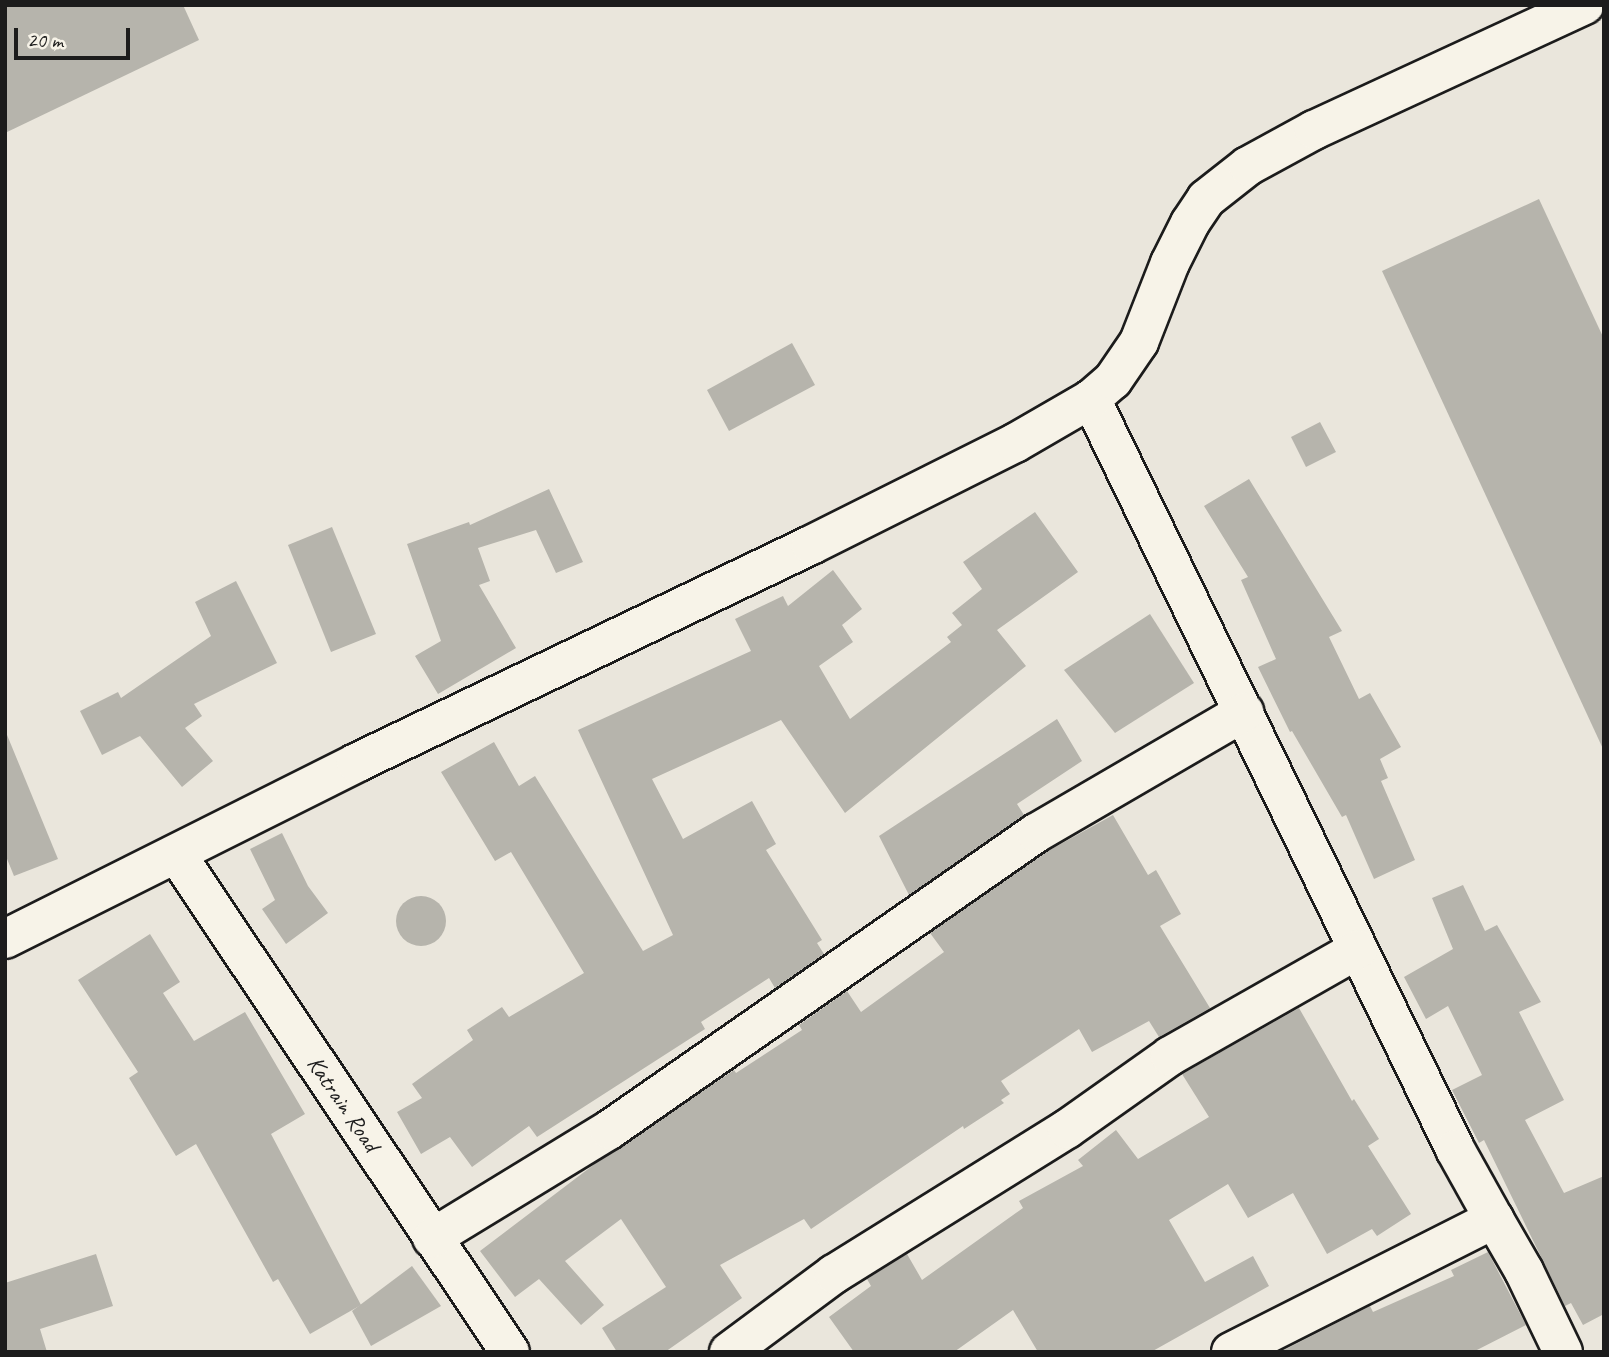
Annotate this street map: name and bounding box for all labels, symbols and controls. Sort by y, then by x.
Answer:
scale bar [18,14,133,58]
text: 20 m [27,27,63,53]
street label: Katrain Road [301,1051,385,1157]

